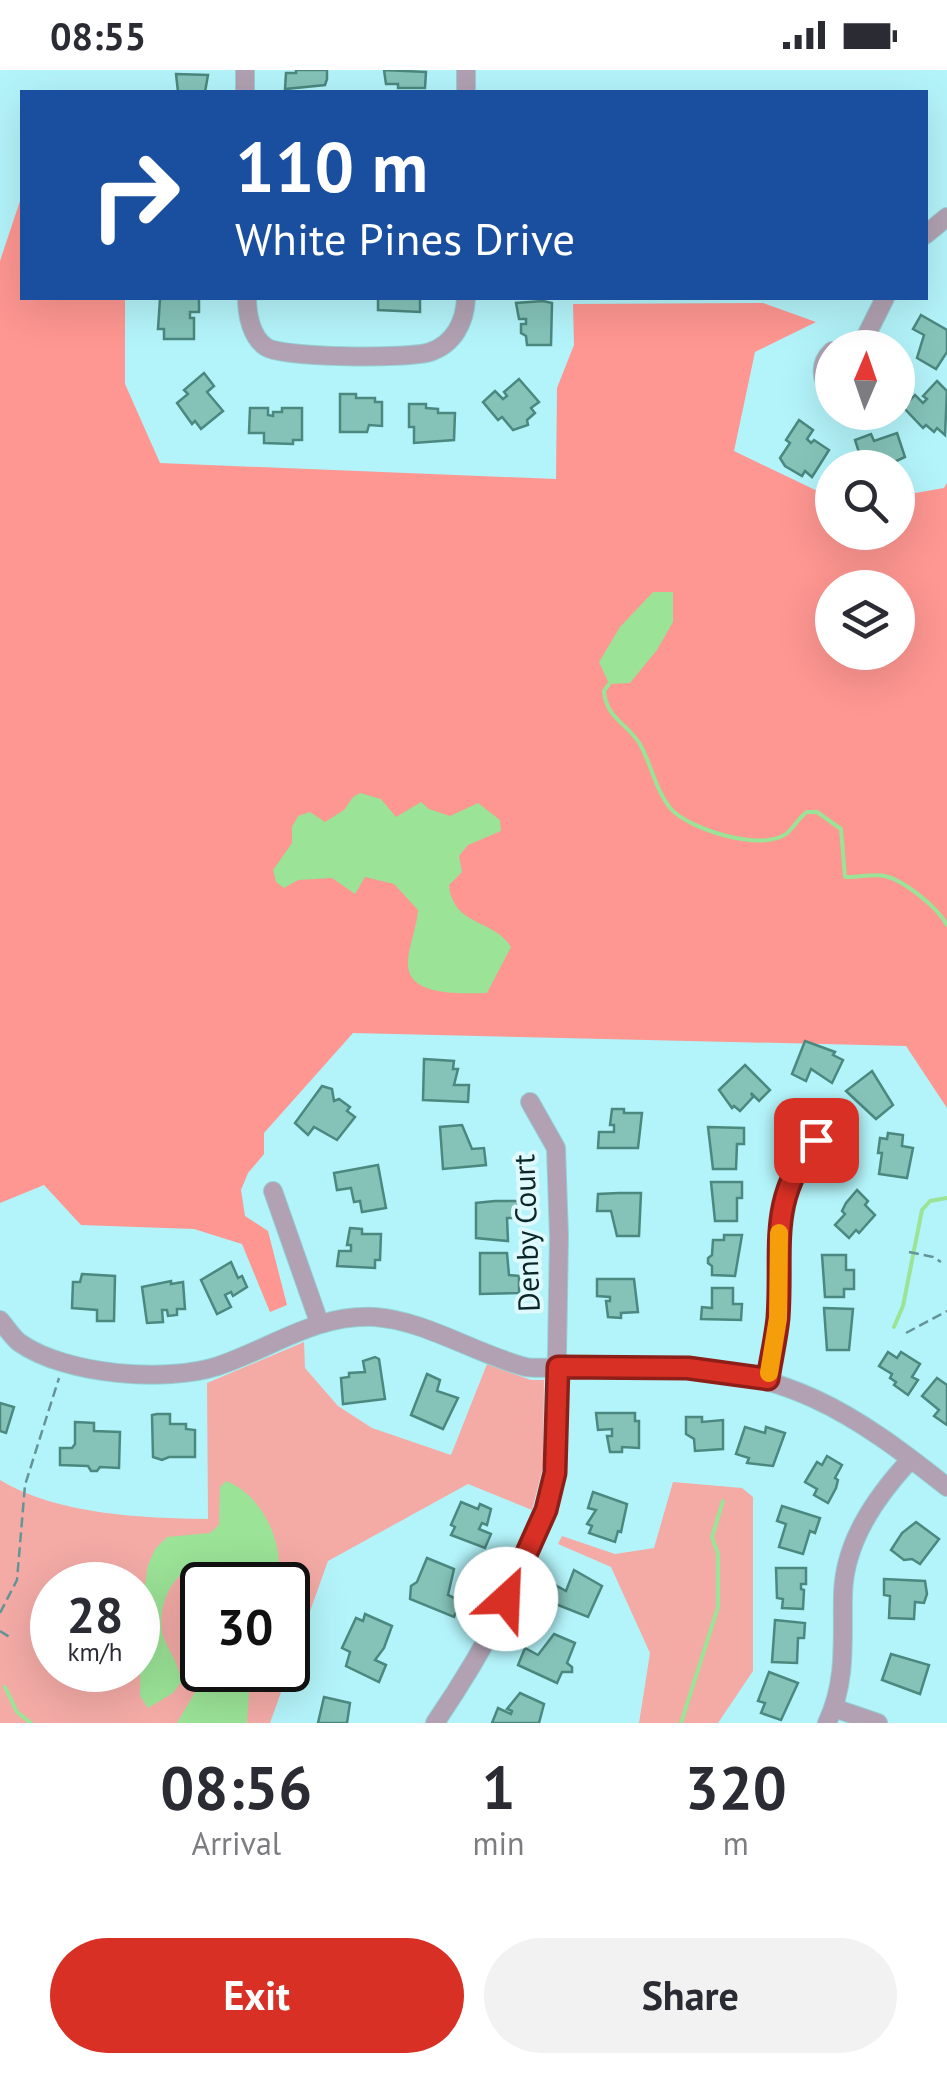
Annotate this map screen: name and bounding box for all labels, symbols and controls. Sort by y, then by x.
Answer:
text: 08:55 [50,11,146,60]
text: 110 m [235,121,428,211]
icon: right [70,130,200,260]
text: White Pines Drive [235,209,575,267]
north arrow [815,330,915,430]
map controls [815,330,915,670]
button: search [815,450,915,550]
button: layers [815,570,915,670]
pin [774,1098,859,1183]
icon: arrive [789,1113,844,1168]
street label: Denby Court [503,1154,548,1312]
position arrow [454,1547,558,1651]
speed limit sign: 30 [180,1562,310,1692]
text: 28 [67,1582,123,1647]
text: km/h [68,1636,122,1668]
text: 08:56 [160,1748,312,1826]
text: 1 [482,1748,516,1826]
text: 320 [685,1748,787,1826]
text: Arrival [191,1822,281,1864]
text: min [473,1822,525,1864]
text: m [723,1822,749,1864]
button: Exit [50,1938,464,2053]
button: Share [484,1938,897,2053]

